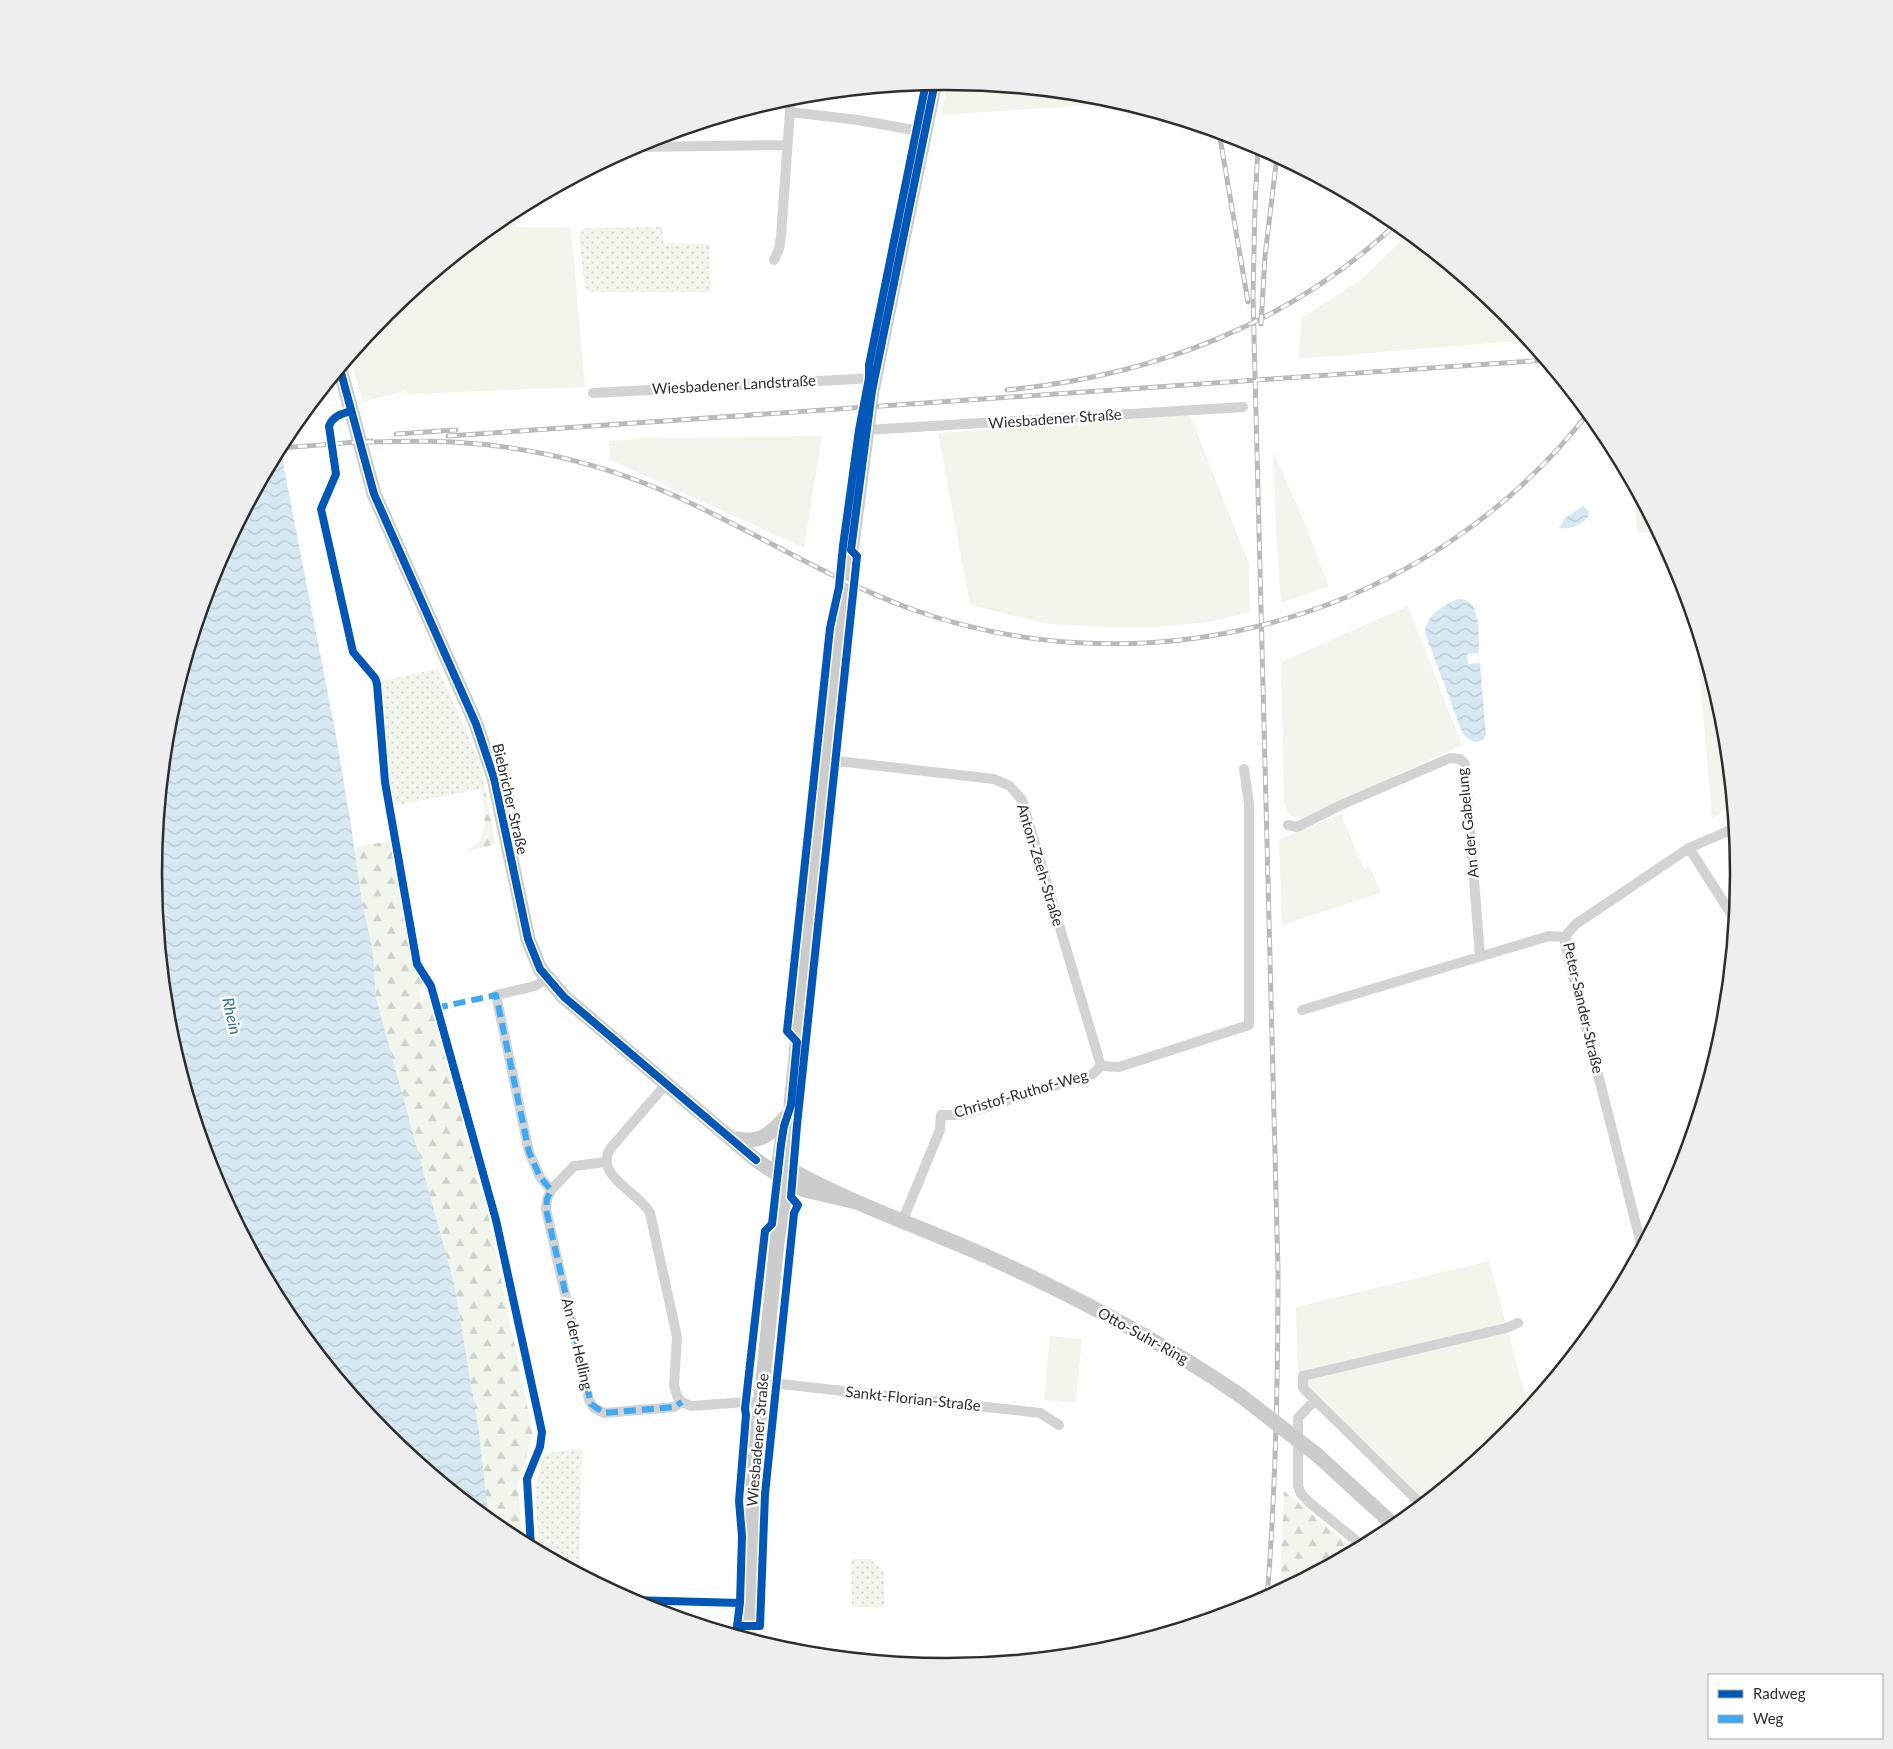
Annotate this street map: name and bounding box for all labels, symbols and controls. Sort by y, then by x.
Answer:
street label: Wiesbadener Landstraße [652,371,816,397]
street label: Wiesbadener Straße [988,404,1122,432]
street label: Biebricher Straße [489,741,533,856]
street label: An der Gabelung [1452,767,1482,879]
street label: Anton-Zeeh-Straße [1014,801,1068,928]
street label: Peter-Sander-Straße [1560,940,1608,1075]
water label: Rhein [219,995,246,1036]
street label: Christof-Ruthof-Weg [952,1065,1090,1121]
street label: An der Helling [559,1296,597,1392]
street label: Otto-Suhr-Ring [1095,1303,1192,1368]
street label: Wiesbadener Straße [742,1373,772,1507]
street label: Sankt-Florian-Straße [845,1382,982,1414]
legend [1708,1674,1883,1739]
text: Radweg [1753,1684,1806,1702]
text: Weg [1753,1709,1784,1727]

